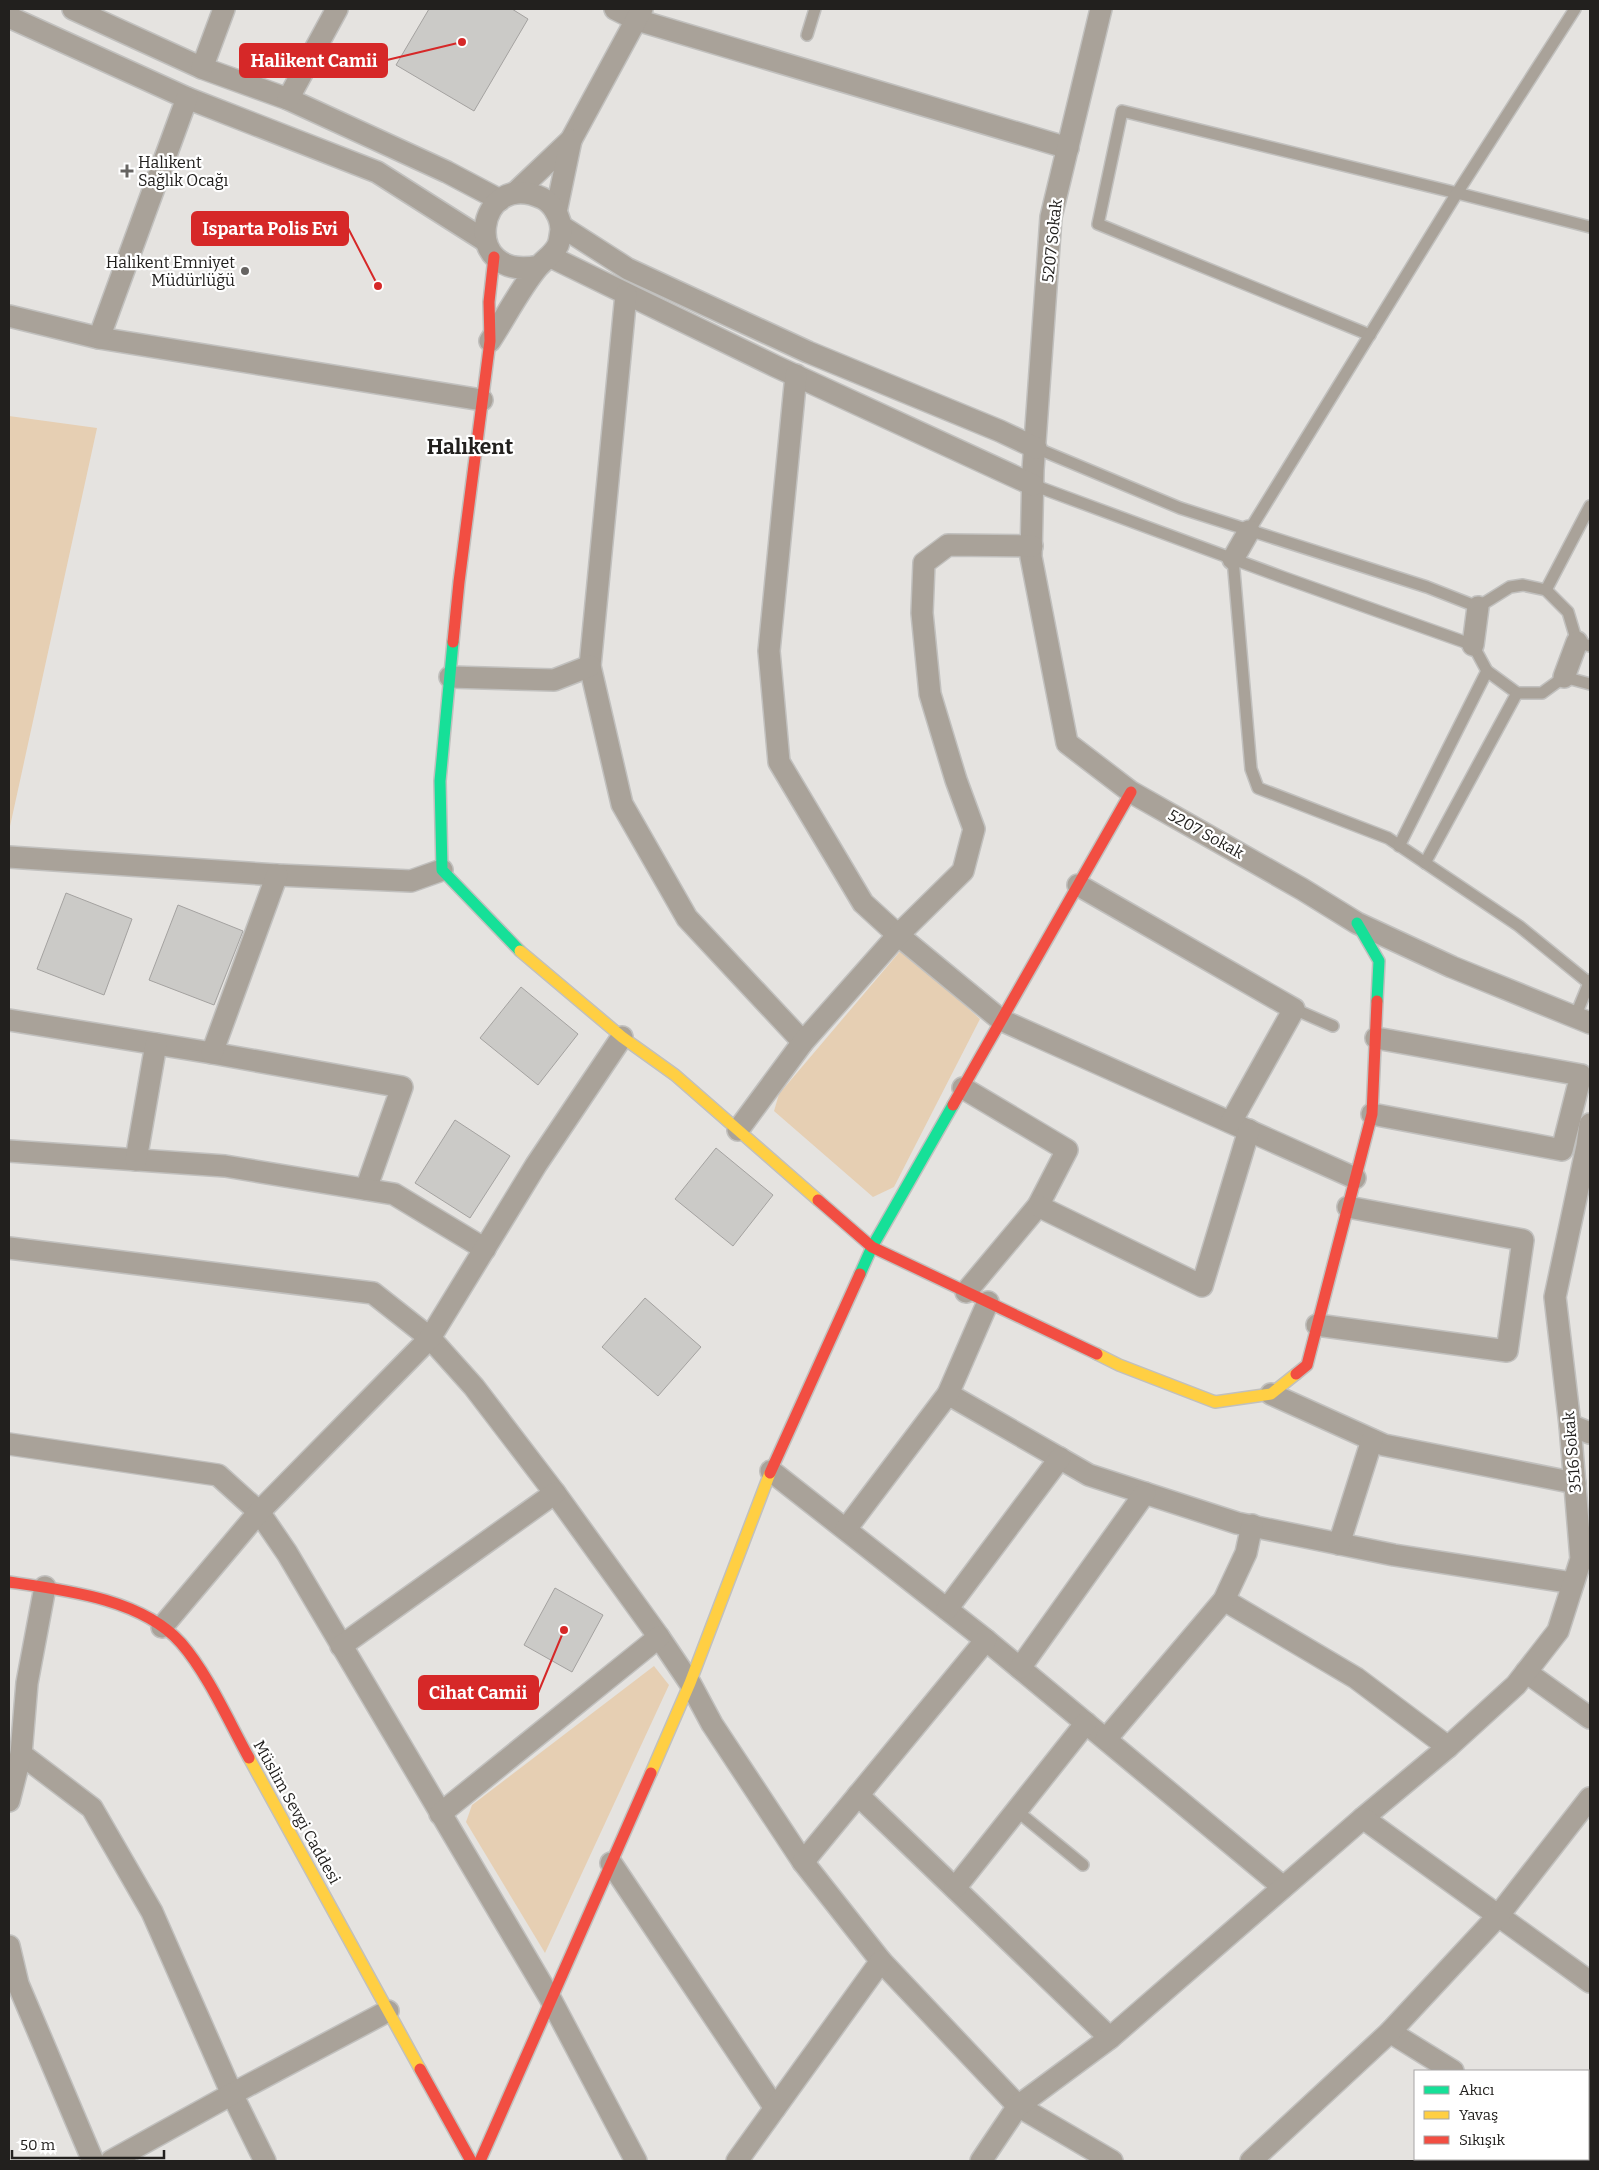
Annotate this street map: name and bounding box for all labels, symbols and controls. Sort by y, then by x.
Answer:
callout: Halikent Camii [240,44,387,77]
text: Halikent Camii [250,50,378,72]
place label: Halıkent Sağlık Ocağı [138,153,229,190]
marker: Halıkent Sağlık Ocağı [120,164,134,178]
street label: 5207 Sokak [1038,198,1066,284]
callout: Isparta Polis Evi [192,212,348,245]
text: Isparta Polis Evi [202,218,338,240]
place label: Halıkent Emniyet Müdürlüğü [106,253,235,290]
marker: Halıkent Emniyet Müdürlüğü [239,265,251,277]
district label: Halıkent [427,434,514,460]
street label: 5207 Sokak [1165,805,1247,863]
street label: 3516 Sokak [1559,1411,1585,1493]
callout: Cihat Camii [419,1676,538,1709]
text: Cihat Camii [429,1682,527,1704]
street label: Müslim Sevgi Caddesi [250,1737,344,1887]
legend [1414,2070,1589,2160]
text: Akıcı [1459,2081,1495,2099]
text: Yavaş [1459,2106,1498,2124]
scale bar [12,2128,165,2160]
text: Sıkışık [1459,2131,1506,2149]
text: 50 m [20,2136,56,2154]

